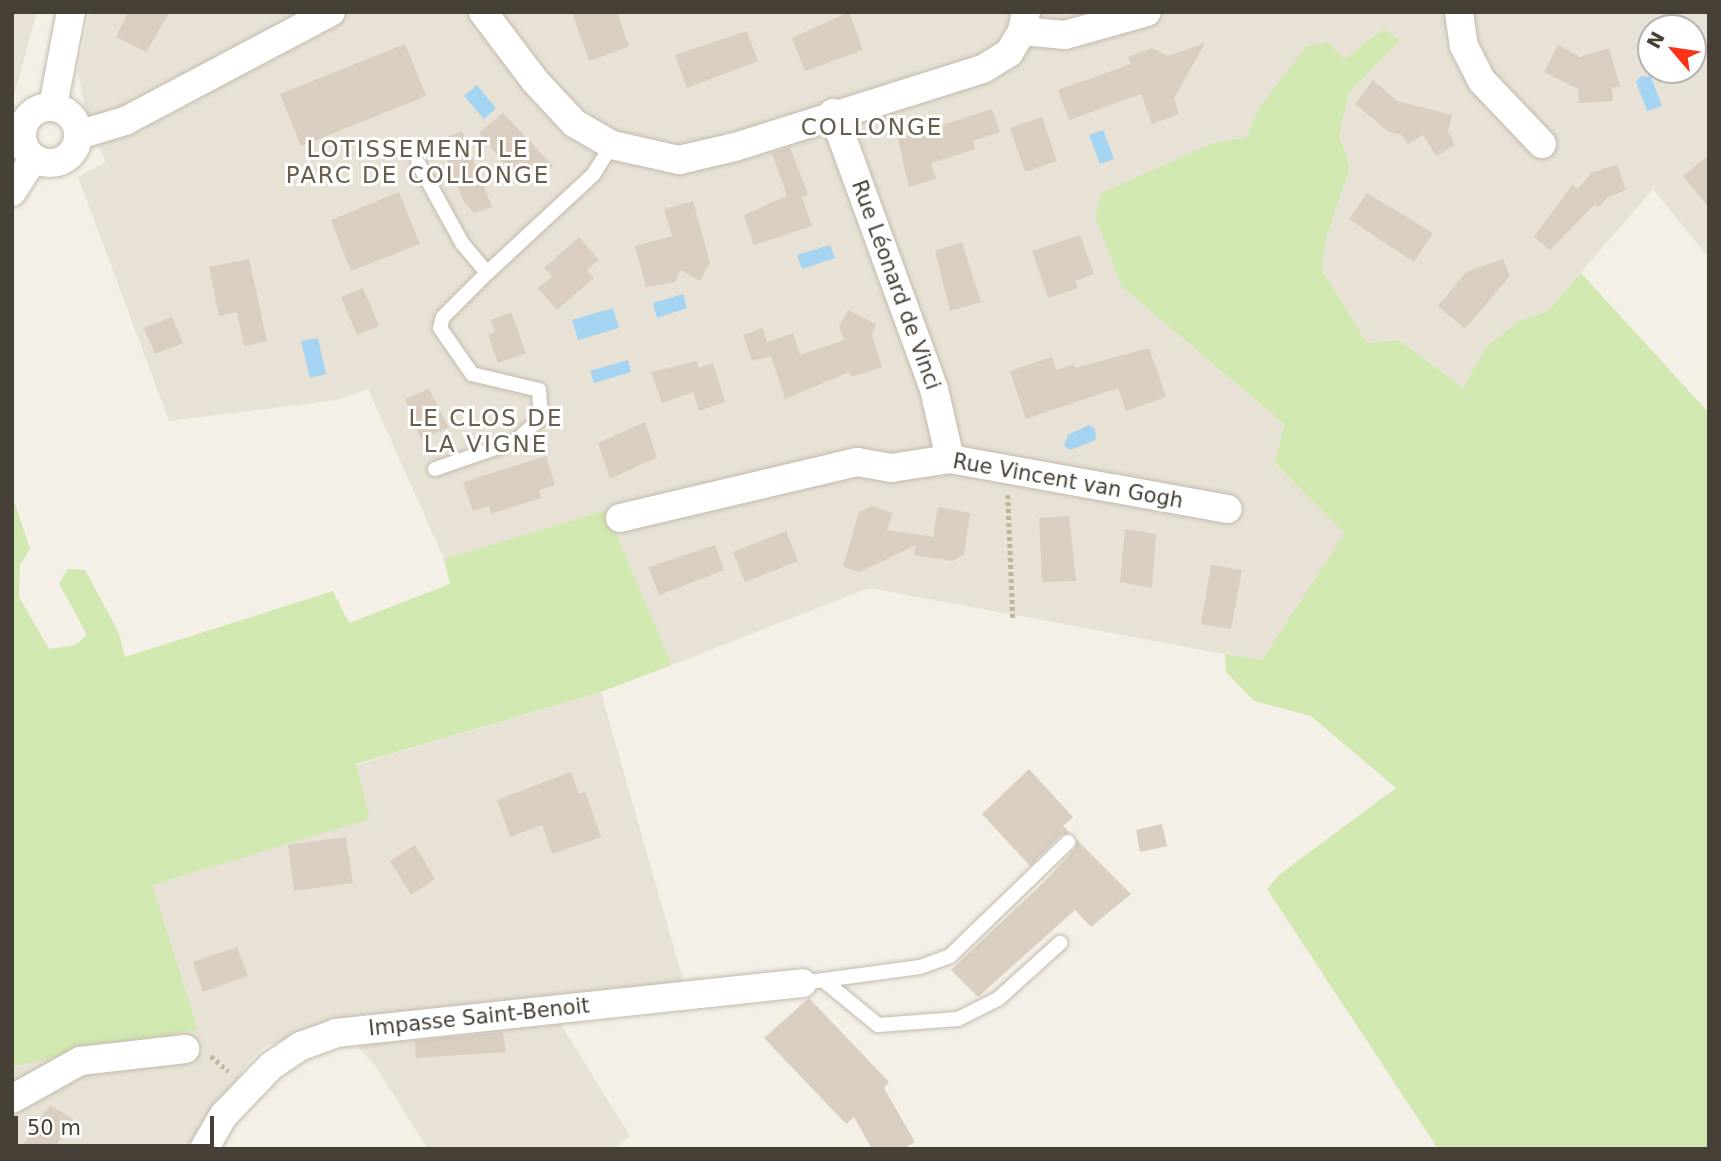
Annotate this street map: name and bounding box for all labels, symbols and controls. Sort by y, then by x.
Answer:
north arrow [1637,14,1707,84]
text: N [1642,27,1669,52]
district label: COLLONGE [802,113,942,141]
district label: LOTISSEMENT LE PARC DE COLLONGE [288,135,548,189]
street label: Rue Léonard de Vinci [846,177,946,393]
district label: LE CLOS DE LA VIGNE [410,404,562,458]
street label: Rue Vincent van Gogh [951,448,1185,514]
street label: Impasse Saint-Benoit [367,993,591,1041]
scale bar [18,1102,217,1146]
text: 50 m [27,1116,81,1140]

